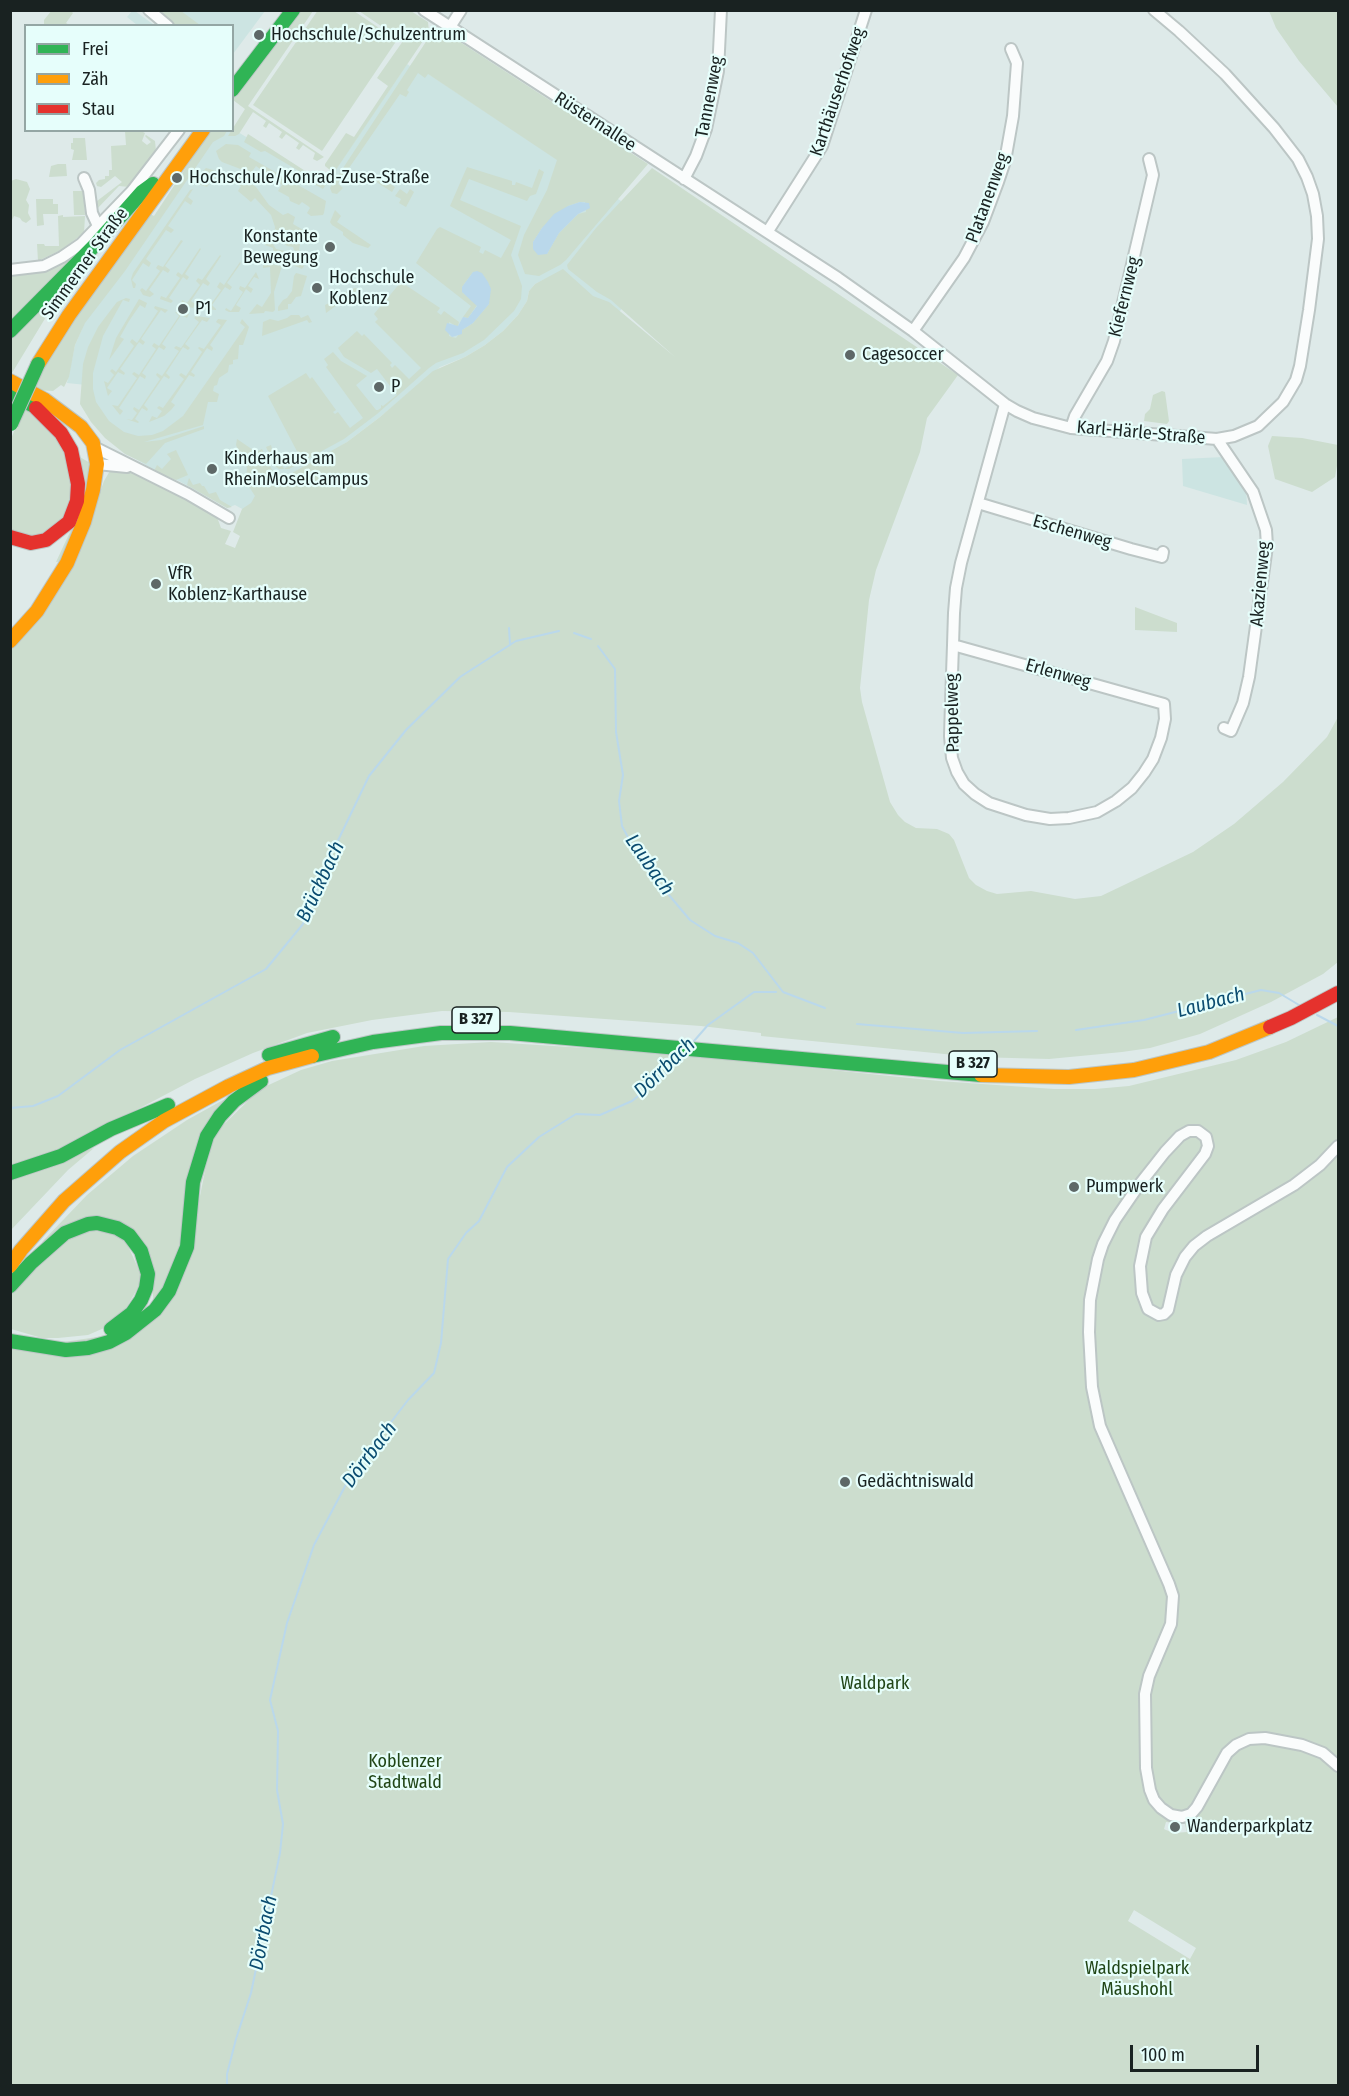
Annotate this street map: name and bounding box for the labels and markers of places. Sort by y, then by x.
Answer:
place label: Hochschule/Schulzentrum [271,24,466,46]
marker: Hochschule/Schulzentrum [252,28,266,42]
place label: Hochschule/Konrad-Zuse-Straße [189,167,429,189]
marker: Hochschule/Konrad-Zuse-Straße [170,171,184,185]
place label: Konstante Bewegung [243,226,318,268]
marker: Konstante Bewegung [323,240,337,254]
place label: Hochschule Koblenz [329,267,414,310]
marker: Hochschule Koblenz [310,281,324,295]
place label: P1 [195,298,211,320]
marker: P1 [176,302,190,316]
place label: Cagesoccer [862,344,944,366]
marker: Cagesoccer [843,348,857,362]
place label: P [391,376,400,398]
marker: P [372,380,386,394]
place label: Kinderhaus am RheinMoselCampus [224,448,368,490]
marker: Kinderhaus am RheinMoselCampus [205,462,219,476]
place label: VfR Koblenz-Karthause [168,563,307,606]
marker: VfR Koblenz-Karthause [149,577,163,591]
place label: Pumpwerk [1086,1176,1163,1198]
marker: Pumpwerk [1067,1180,1081,1194]
place label: Gedächtniswald [857,1471,974,1493]
marker: Gedächtniswald [838,1475,852,1489]
place label: Wanderparkplatz [1187,1816,1312,1838]
marker: Wanderparkplatz [1168,1820,1182,1834]

